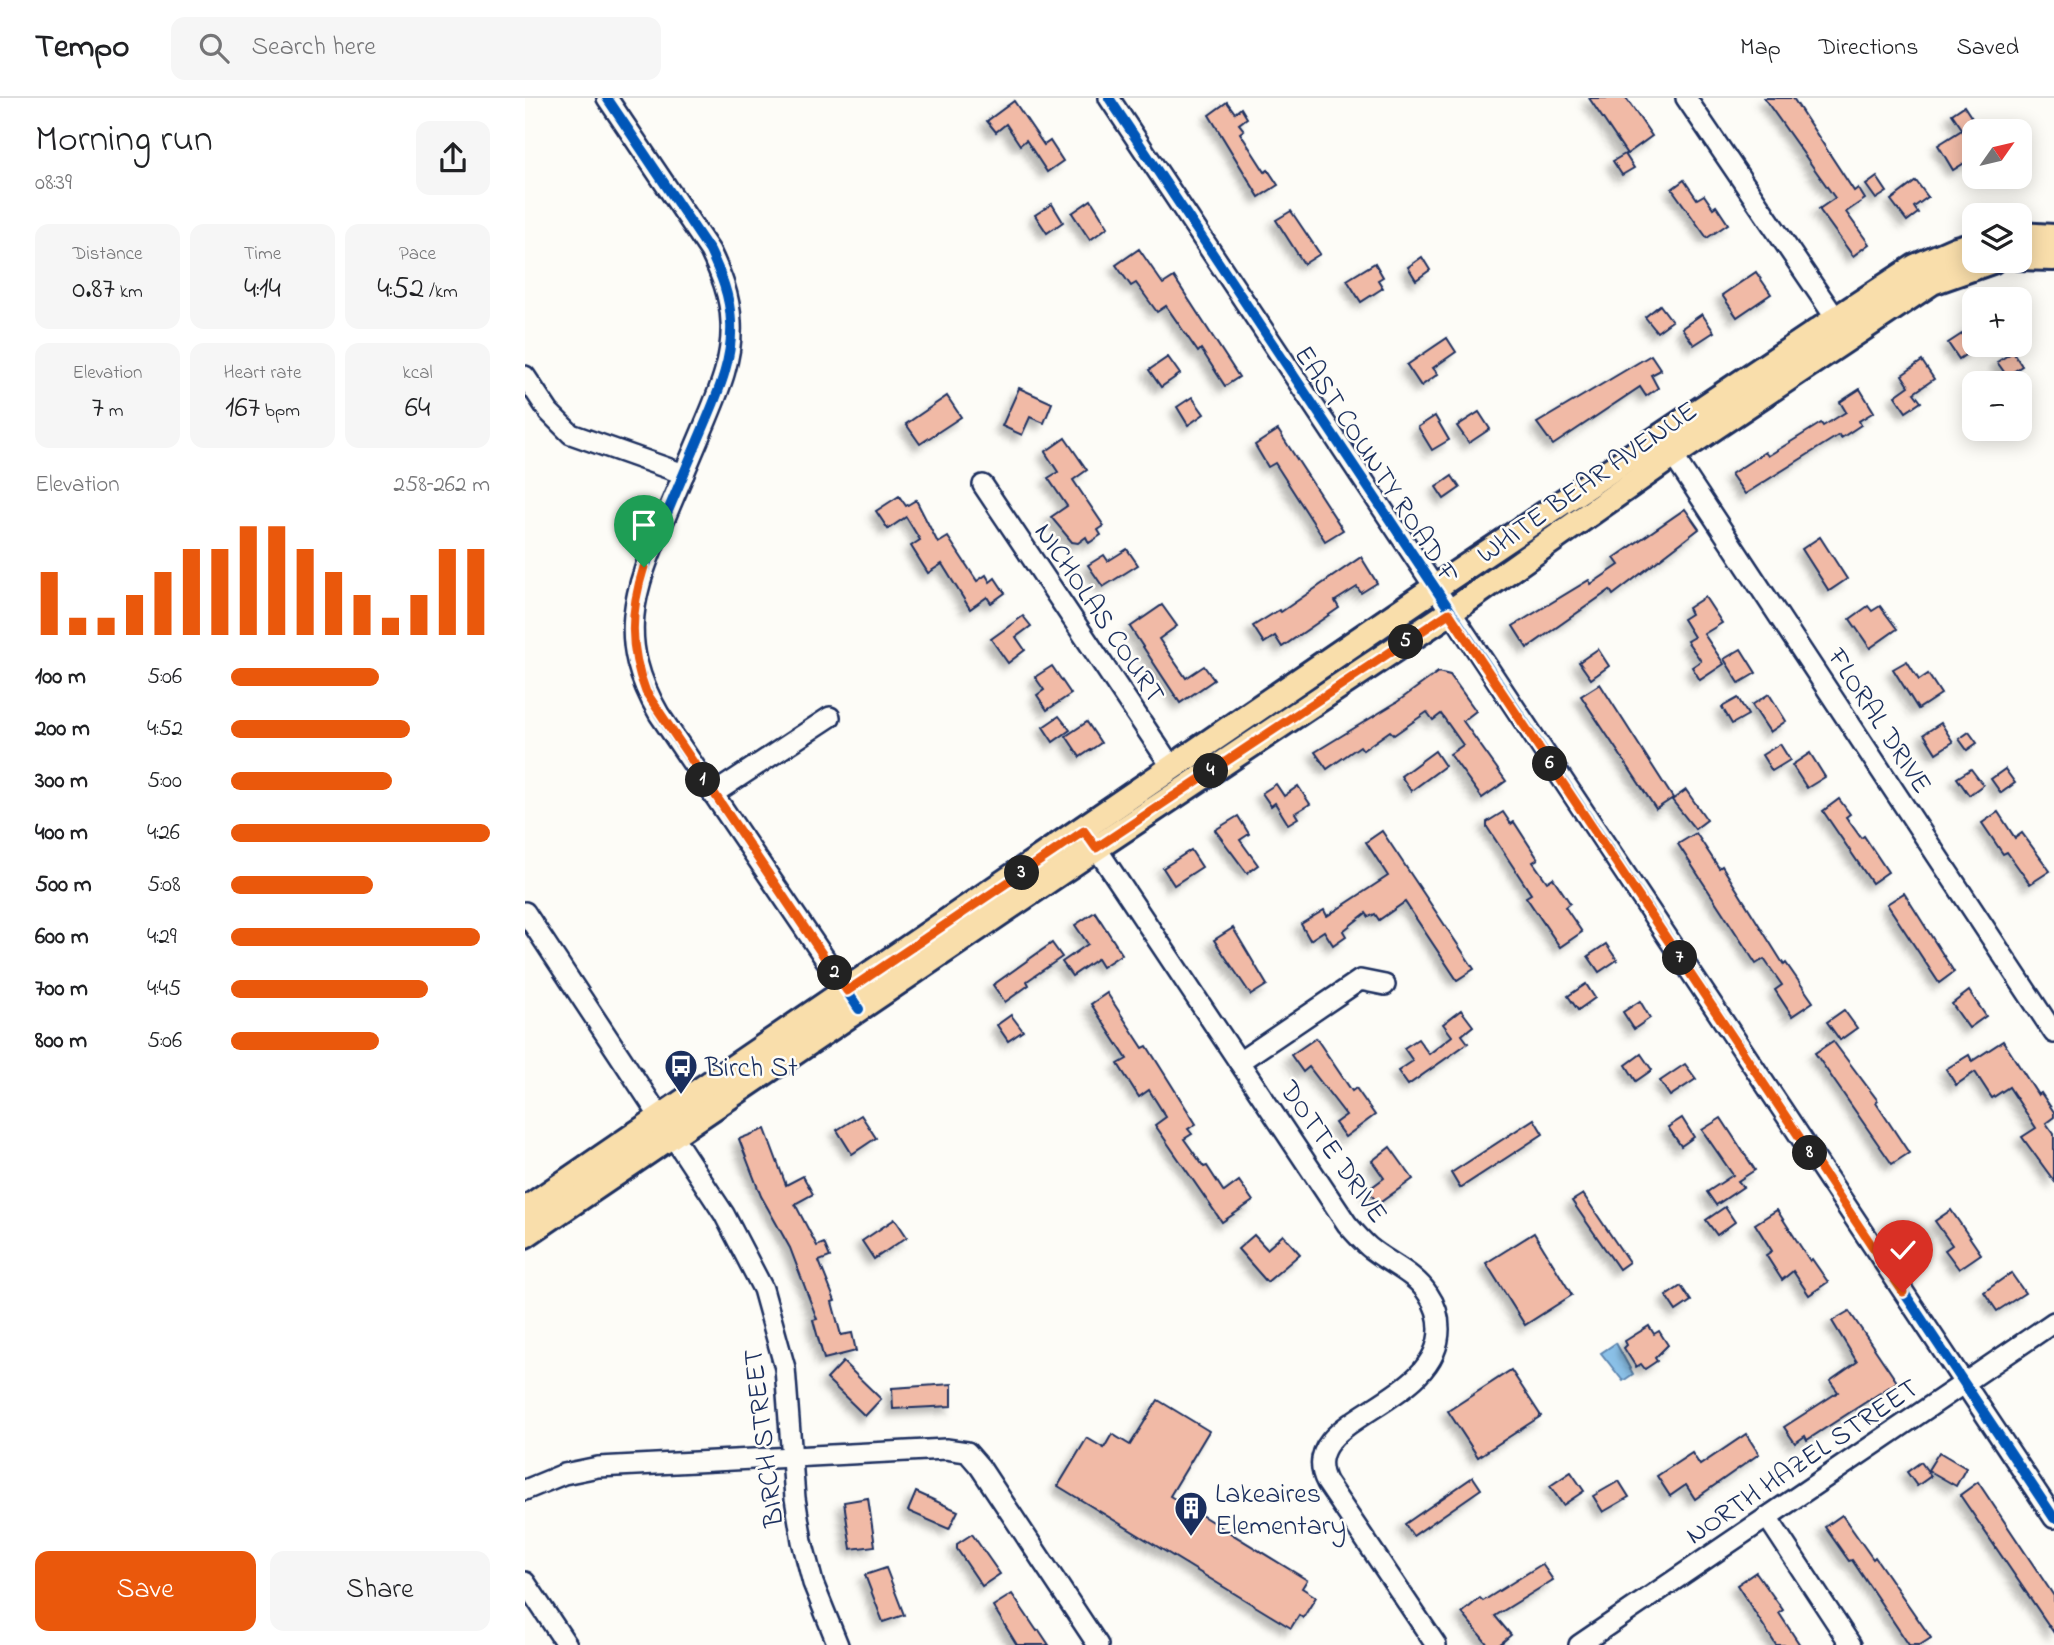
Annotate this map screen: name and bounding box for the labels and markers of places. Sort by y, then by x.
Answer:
pin [614,495,674,567]
pin: 5 [1389,624,1423,660]
pin: 6 [1532,746,1567,782]
pin: 4 [1193,754,1229,788]
pin: 1 [685,762,721,798]
pin: 3 [1005,856,1039,890]
pin: 7 [1663,940,1697,976]
pin: 2 [817,956,853,990]
bus stop icon: Birch St [662,1047,700,1096]
place label: Birch St [704,1049,798,1090]
pin: 8 [1793,1136,1827,1170]
pin [1873,1220,1933,1292]
place label: Lakeaires Elementary [1215,1475,1346,1548]
building icon: Lakeaires Elementary [1172,1489,1210,1538]

